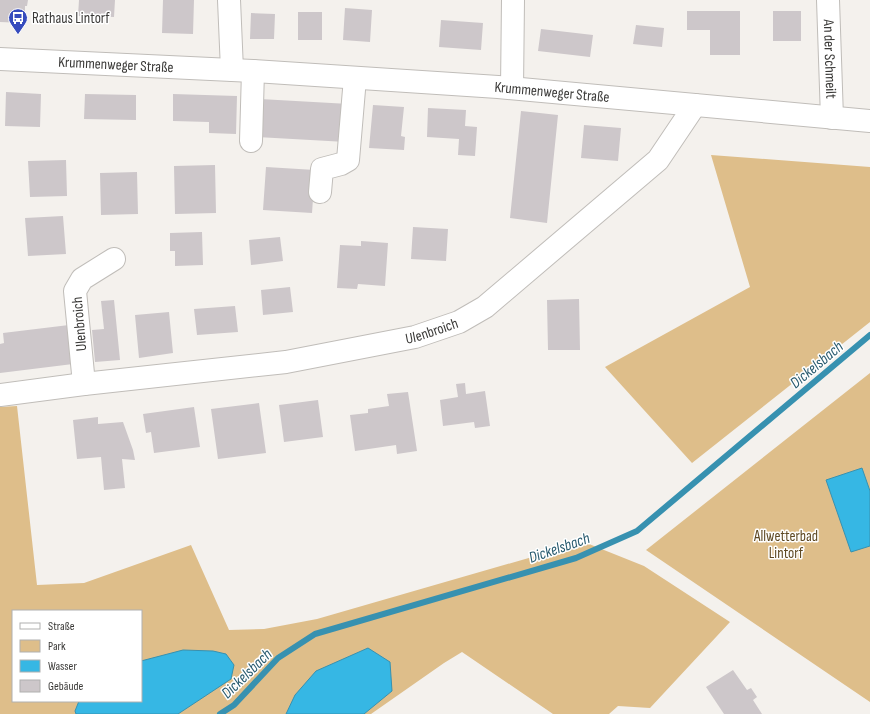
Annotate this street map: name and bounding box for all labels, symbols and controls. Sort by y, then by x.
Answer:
bus stop icon: Rathaus Lintorf [7,7,29,35]
place label: Rathaus Lintorf [32,9,110,28]
street label: An der Schmeilt [819,18,840,99]
street label: Krummenweger Straße [58,53,174,77]
street label: Krummenweger Straße [494,78,610,107]
street label: Ulenbroich [68,296,91,352]
street label: Ulenbroich [404,314,461,349]
water label: Dickelsbach [787,337,848,393]
park label: Allwetterbad Lintorf [753,527,818,563]
water label: Dickelsbach [526,529,593,568]
legend [12,610,142,702]
text: Straße [48,619,75,634]
text: Park [48,639,66,654]
water label: Dickelsbach [218,645,277,703]
text: Wasser [48,659,77,674]
text: Gebäude [48,679,83,694]

